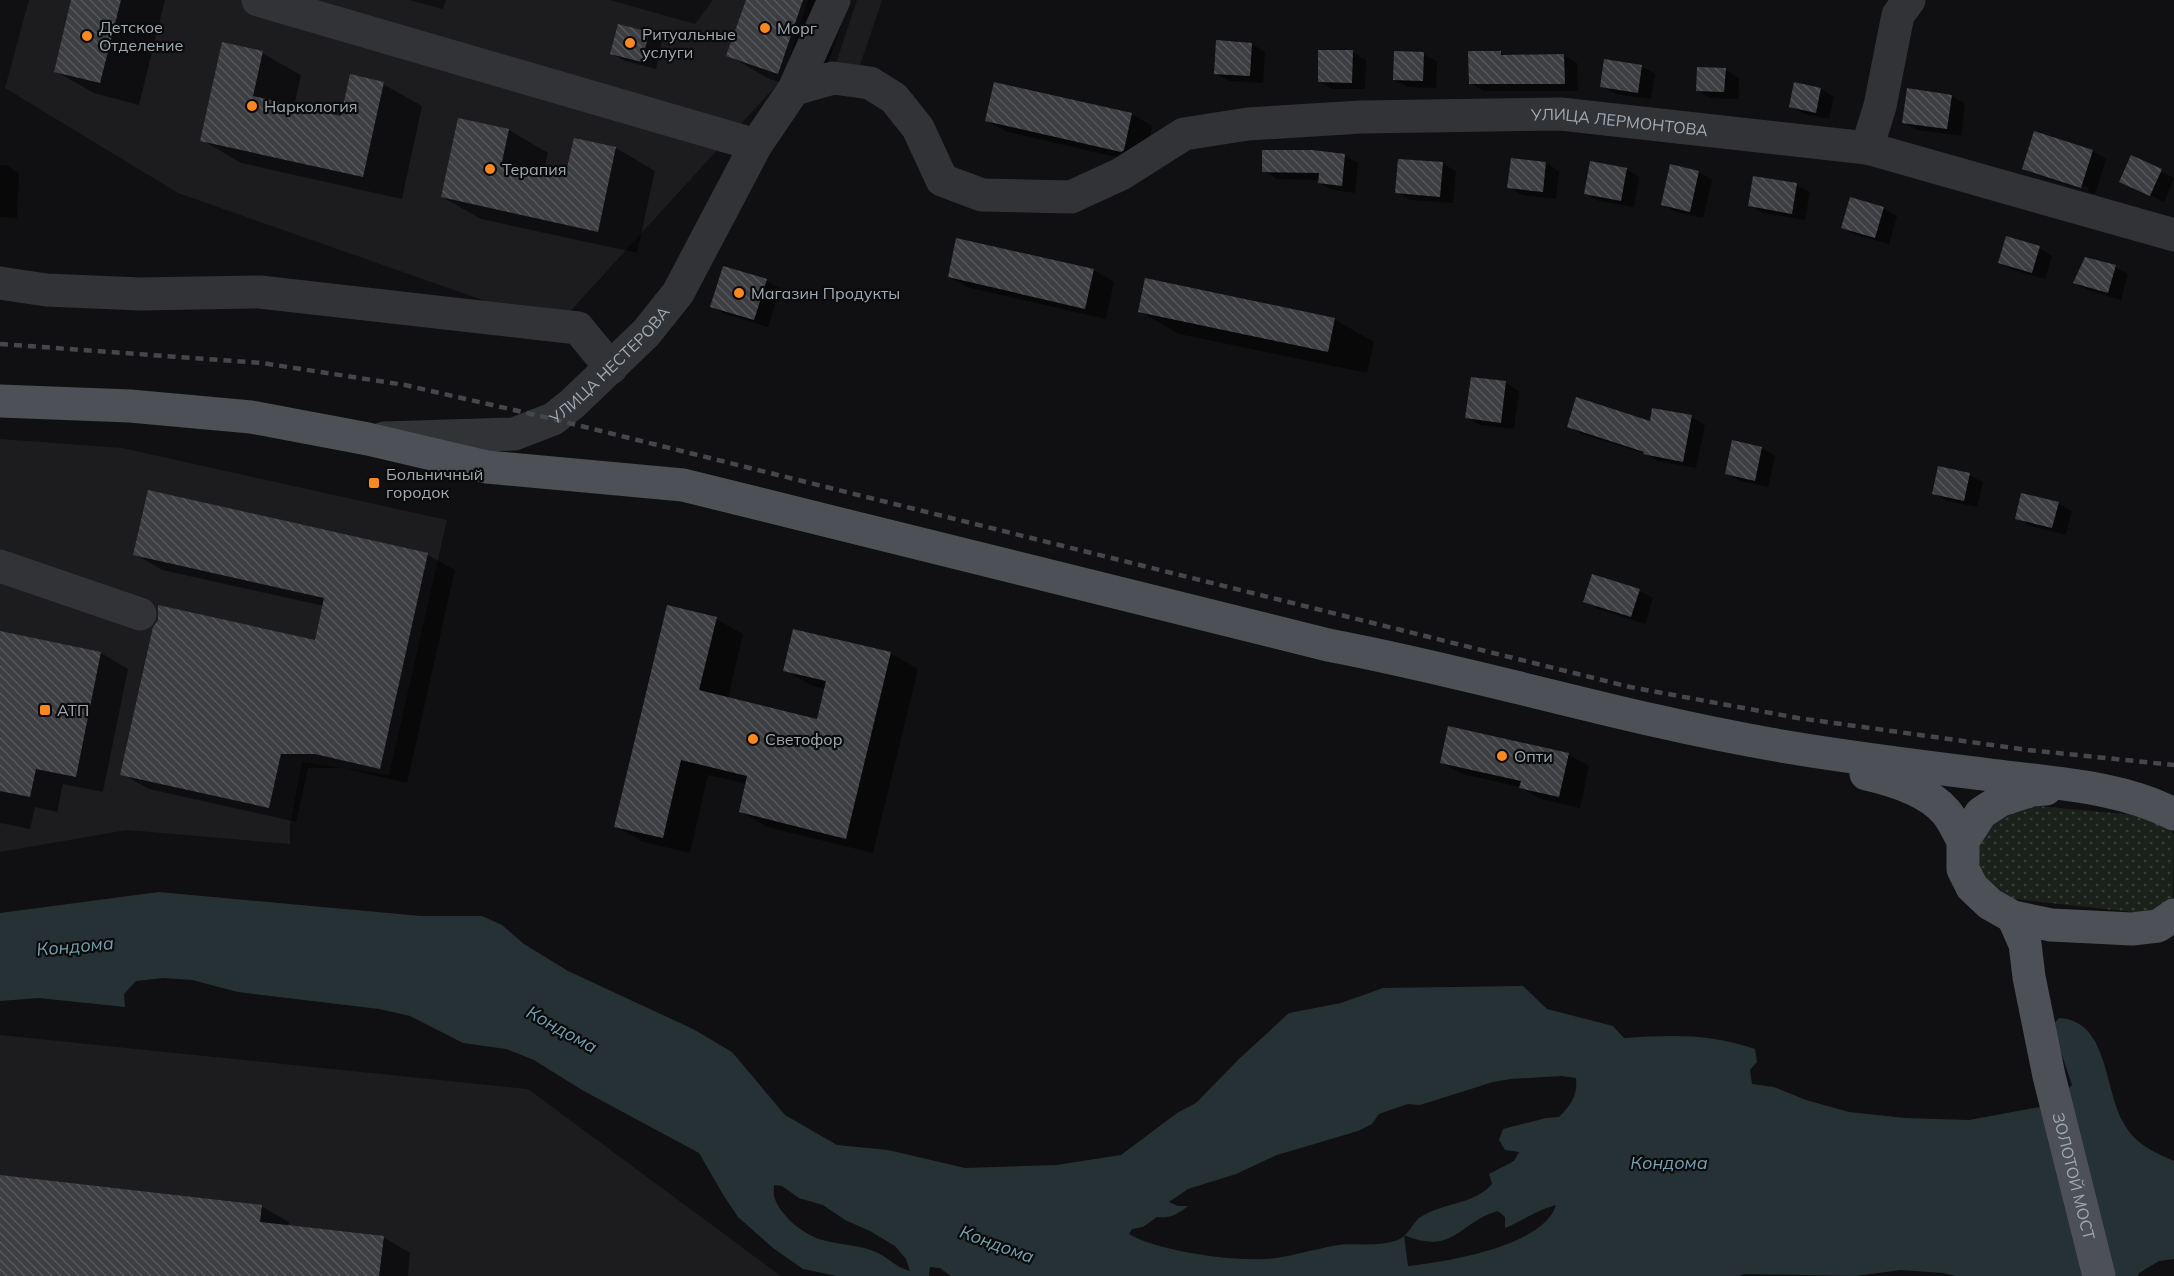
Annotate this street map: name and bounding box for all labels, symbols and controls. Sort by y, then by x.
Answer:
place label: Детское Отделение [99,17,184,55]
place label: Морг [777,18,817,38]
marker: Морг [758,21,772,35]
place label: Ритуальные услуги [642,24,736,62]
marker: Детское Отделение [80,29,94,43]
marker: Ритуальные услуги [623,36,637,50]
place label: Наркология [264,96,358,116]
marker: Наркология [245,99,259,113]
street label: УЛИЦА ЛЕРМОНТОВА [1530,104,1709,140]
place label: Терапия [502,159,567,179]
marker: Терапия [483,162,497,176]
place label: Магазин Продукты [751,283,900,303]
marker: Магазин Продукты [732,286,746,300]
street label: УЛИЦА НЕСТЕРОВА [544,302,674,429]
place label: Больничный городок [386,464,483,502]
marker: Больничный городок [367,476,381,490]
place label: АТП [57,700,89,720]
marker: АТП [38,703,52,717]
place label: Светофор [765,729,842,749]
marker: Светофор [746,732,760,746]
place label: Опти [1514,746,1553,766]
marker: Опти [1495,749,1509,763]
water label: Кондома [35,931,115,961]
water label: Кондома [523,1000,601,1058]
street label: ЗОЛОТОЙ МОСТ [2048,1110,2100,1242]
water label: Кондома [1630,1151,1708,1174]
water label: Кондома [957,1220,1037,1268]

